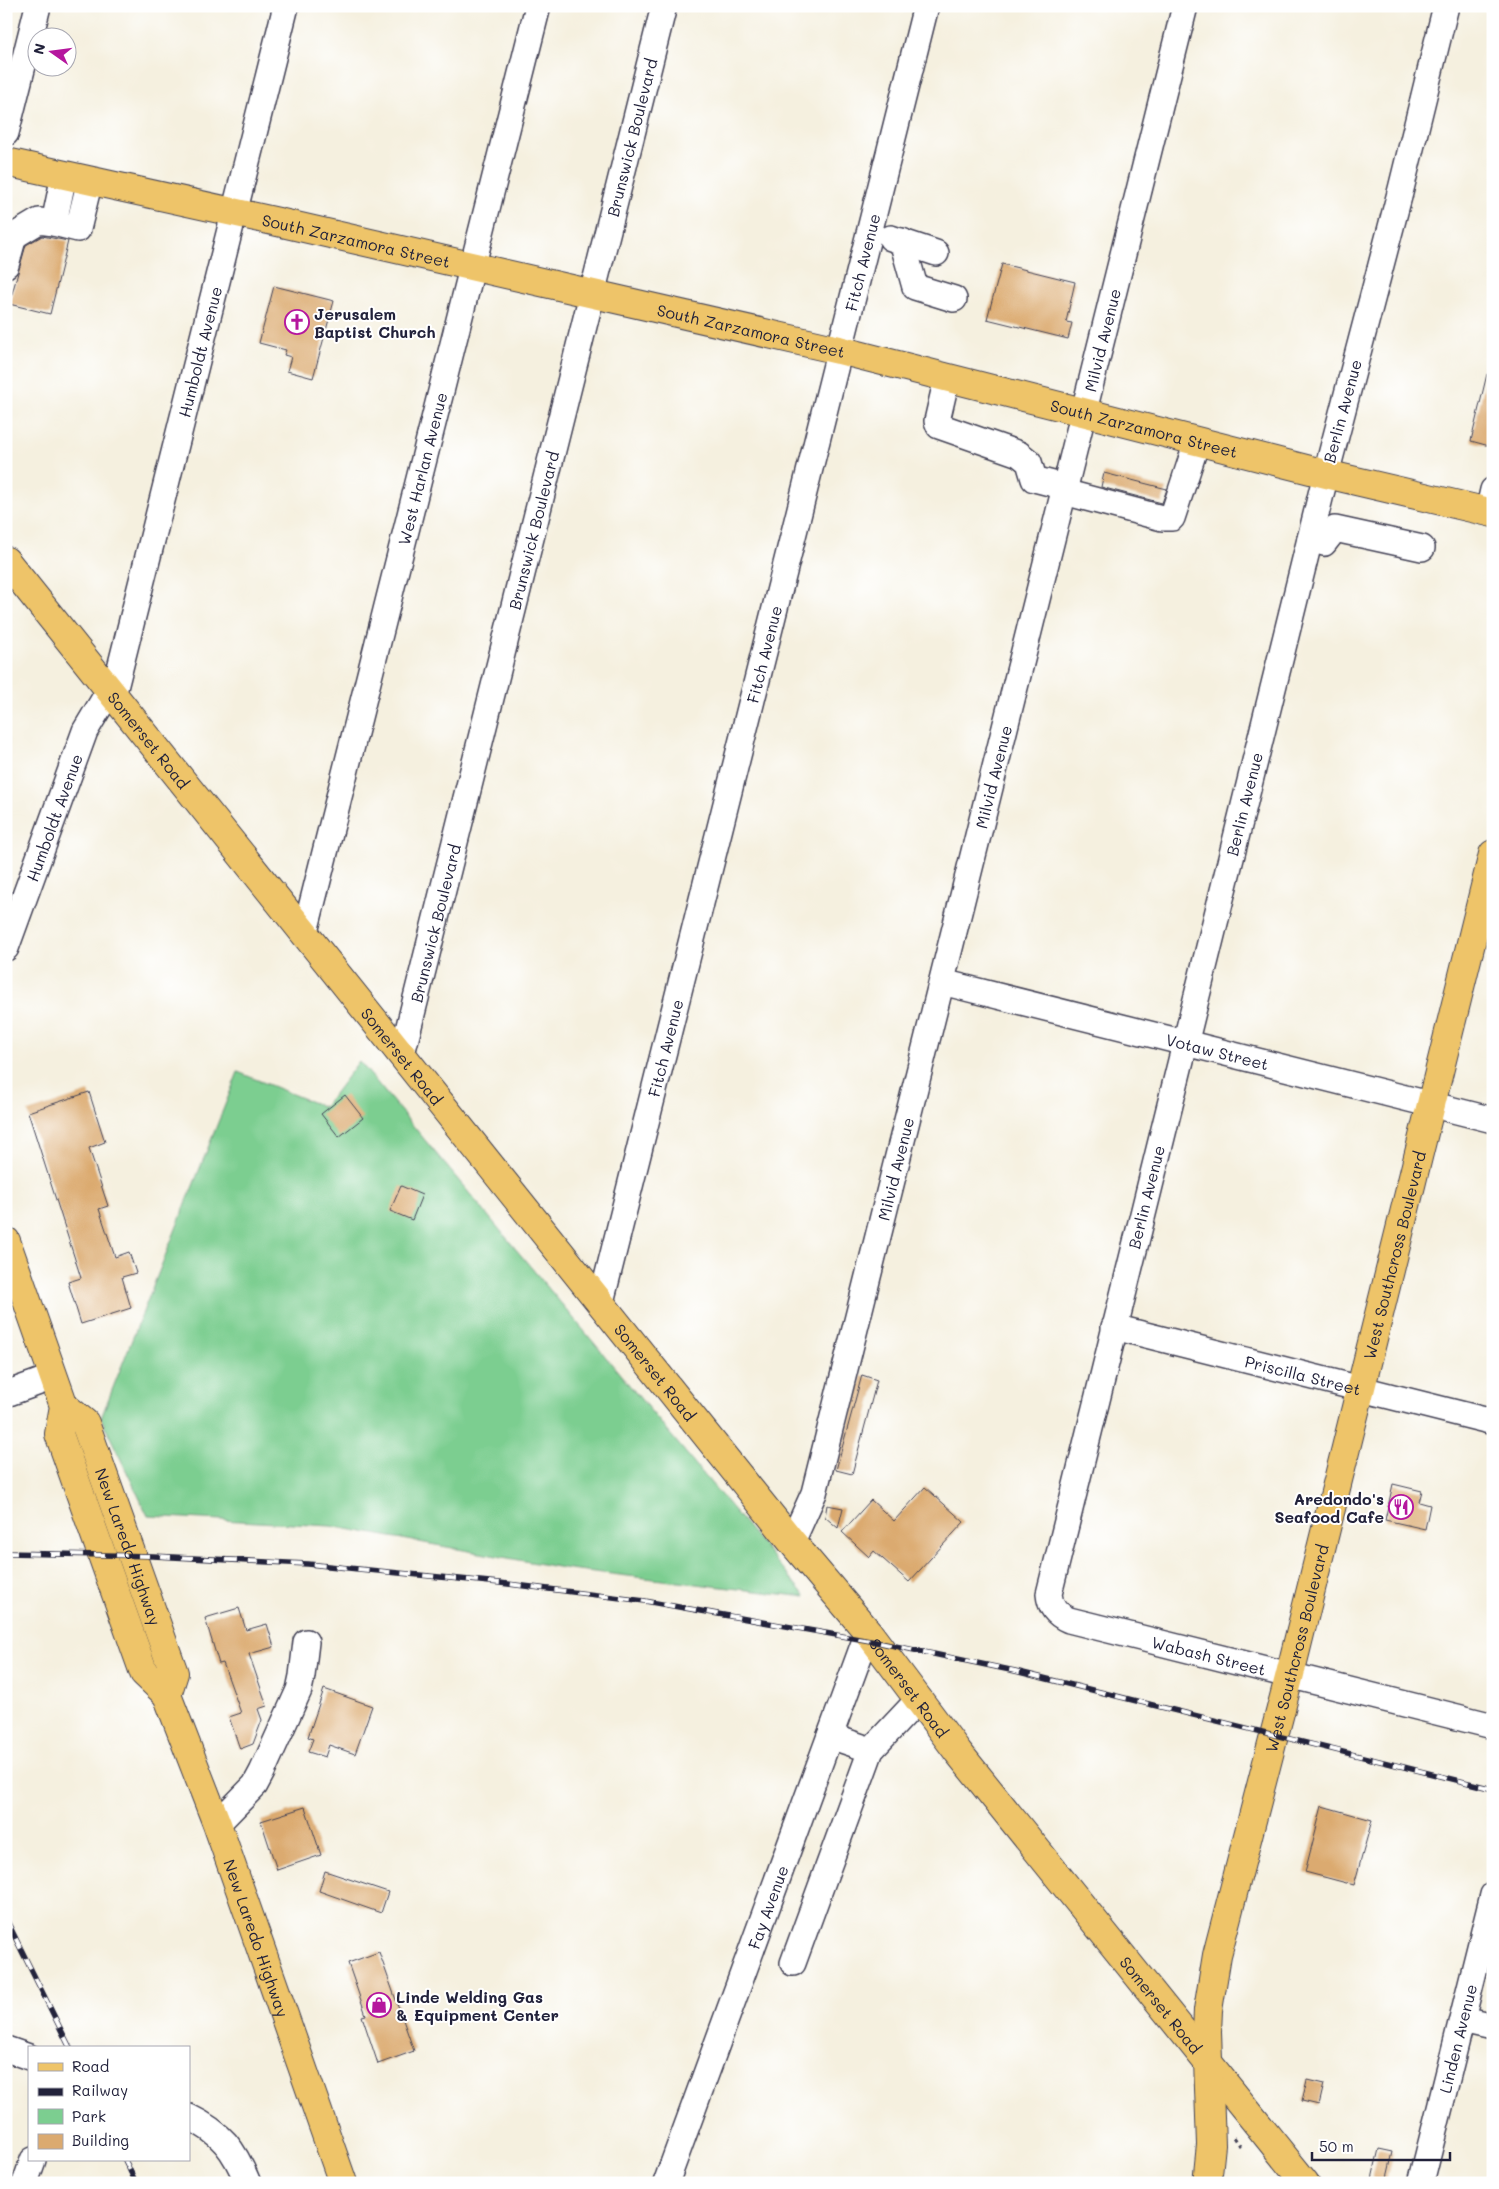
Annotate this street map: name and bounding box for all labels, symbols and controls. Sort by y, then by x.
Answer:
north arrow [28,28,78,78]
text: N [28,41,49,56]
street label: Brunswick Boulevard [601,56,661,219]
street label: South Zarzamora Street [260,208,453,272]
street label: Fitch Avenue [839,211,884,313]
street label: Humboldt Avenue [173,284,226,419]
street label: Milvid Avenue [1079,286,1125,394]
street label: South Zarzamora Street [655,298,848,362]
place label: Jerusalem Baptist Church [314,303,436,342]
church icon: Jerusalem Baptist Church [284,309,310,335]
street label: Berlin Avenue [1318,357,1366,465]
street label: West Harlan Avenue [392,390,451,547]
street label: South Zarzamora Street [1048,394,1240,462]
street label: Brunswick Boulevard [503,449,563,612]
street label: Fitch Avenue [741,603,786,705]
street label: Somerset Road [104,687,195,793]
street label: Milvid Avenue [970,723,1016,831]
street label: Berlin Avenue [1221,750,1267,858]
street label: Humboldt Avenue [21,751,86,884]
street label: Brunswick Boulevard [405,842,465,1004]
street label: Fitch Avenue [642,997,687,1099]
street label: Somerset Road [357,1003,448,1109]
street label: Votaw Street [1164,1028,1271,1074]
street label: Milvid Avenue [872,1115,918,1223]
street label: Berlin Avenue [1123,1143,1169,1251]
street label: West Southcross Boulevard [1358,1149,1430,1361]
street label: Somerset Road [610,1319,701,1425]
street label: Priscilla Street [1243,1350,1363,1399]
street label: New Laredo Highway [91,1465,167,1628]
place label: Aredondo's Seafood Cafe [1274,1488,1384,1527]
restaurant icon: Aredondo's Seafood Cafe [1388,1494,1414,1520]
street label: West Southcross Boulevard [1260,1542,1332,1754]
street label: Wabash Street [1150,1631,1268,1679]
street label: Somerset Road [865,1633,954,1741]
street label: New Laredo Highway [220,1856,294,2020]
street label: Fay Avenue [742,1862,792,1952]
street label: Somerset Road [1116,1952,1207,2057]
street label: Linden Avenue [1433,1982,1481,2095]
place label: Linde Welding Gas & Equipment Center [396,1986,559,2025]
shop icon: Linde Welding Gas & Equipment Center [366,1992,392,2018]
legend [28,2046,190,2162]
text: Road [72,2056,109,2076]
text: Railway [72,2080,128,2100]
text: Park [72,2106,106,2126]
scale bar [1312,2129,1449,2161]
text: Building [72,2130,129,2150]
text: 50 m [1319,2136,1354,2156]

